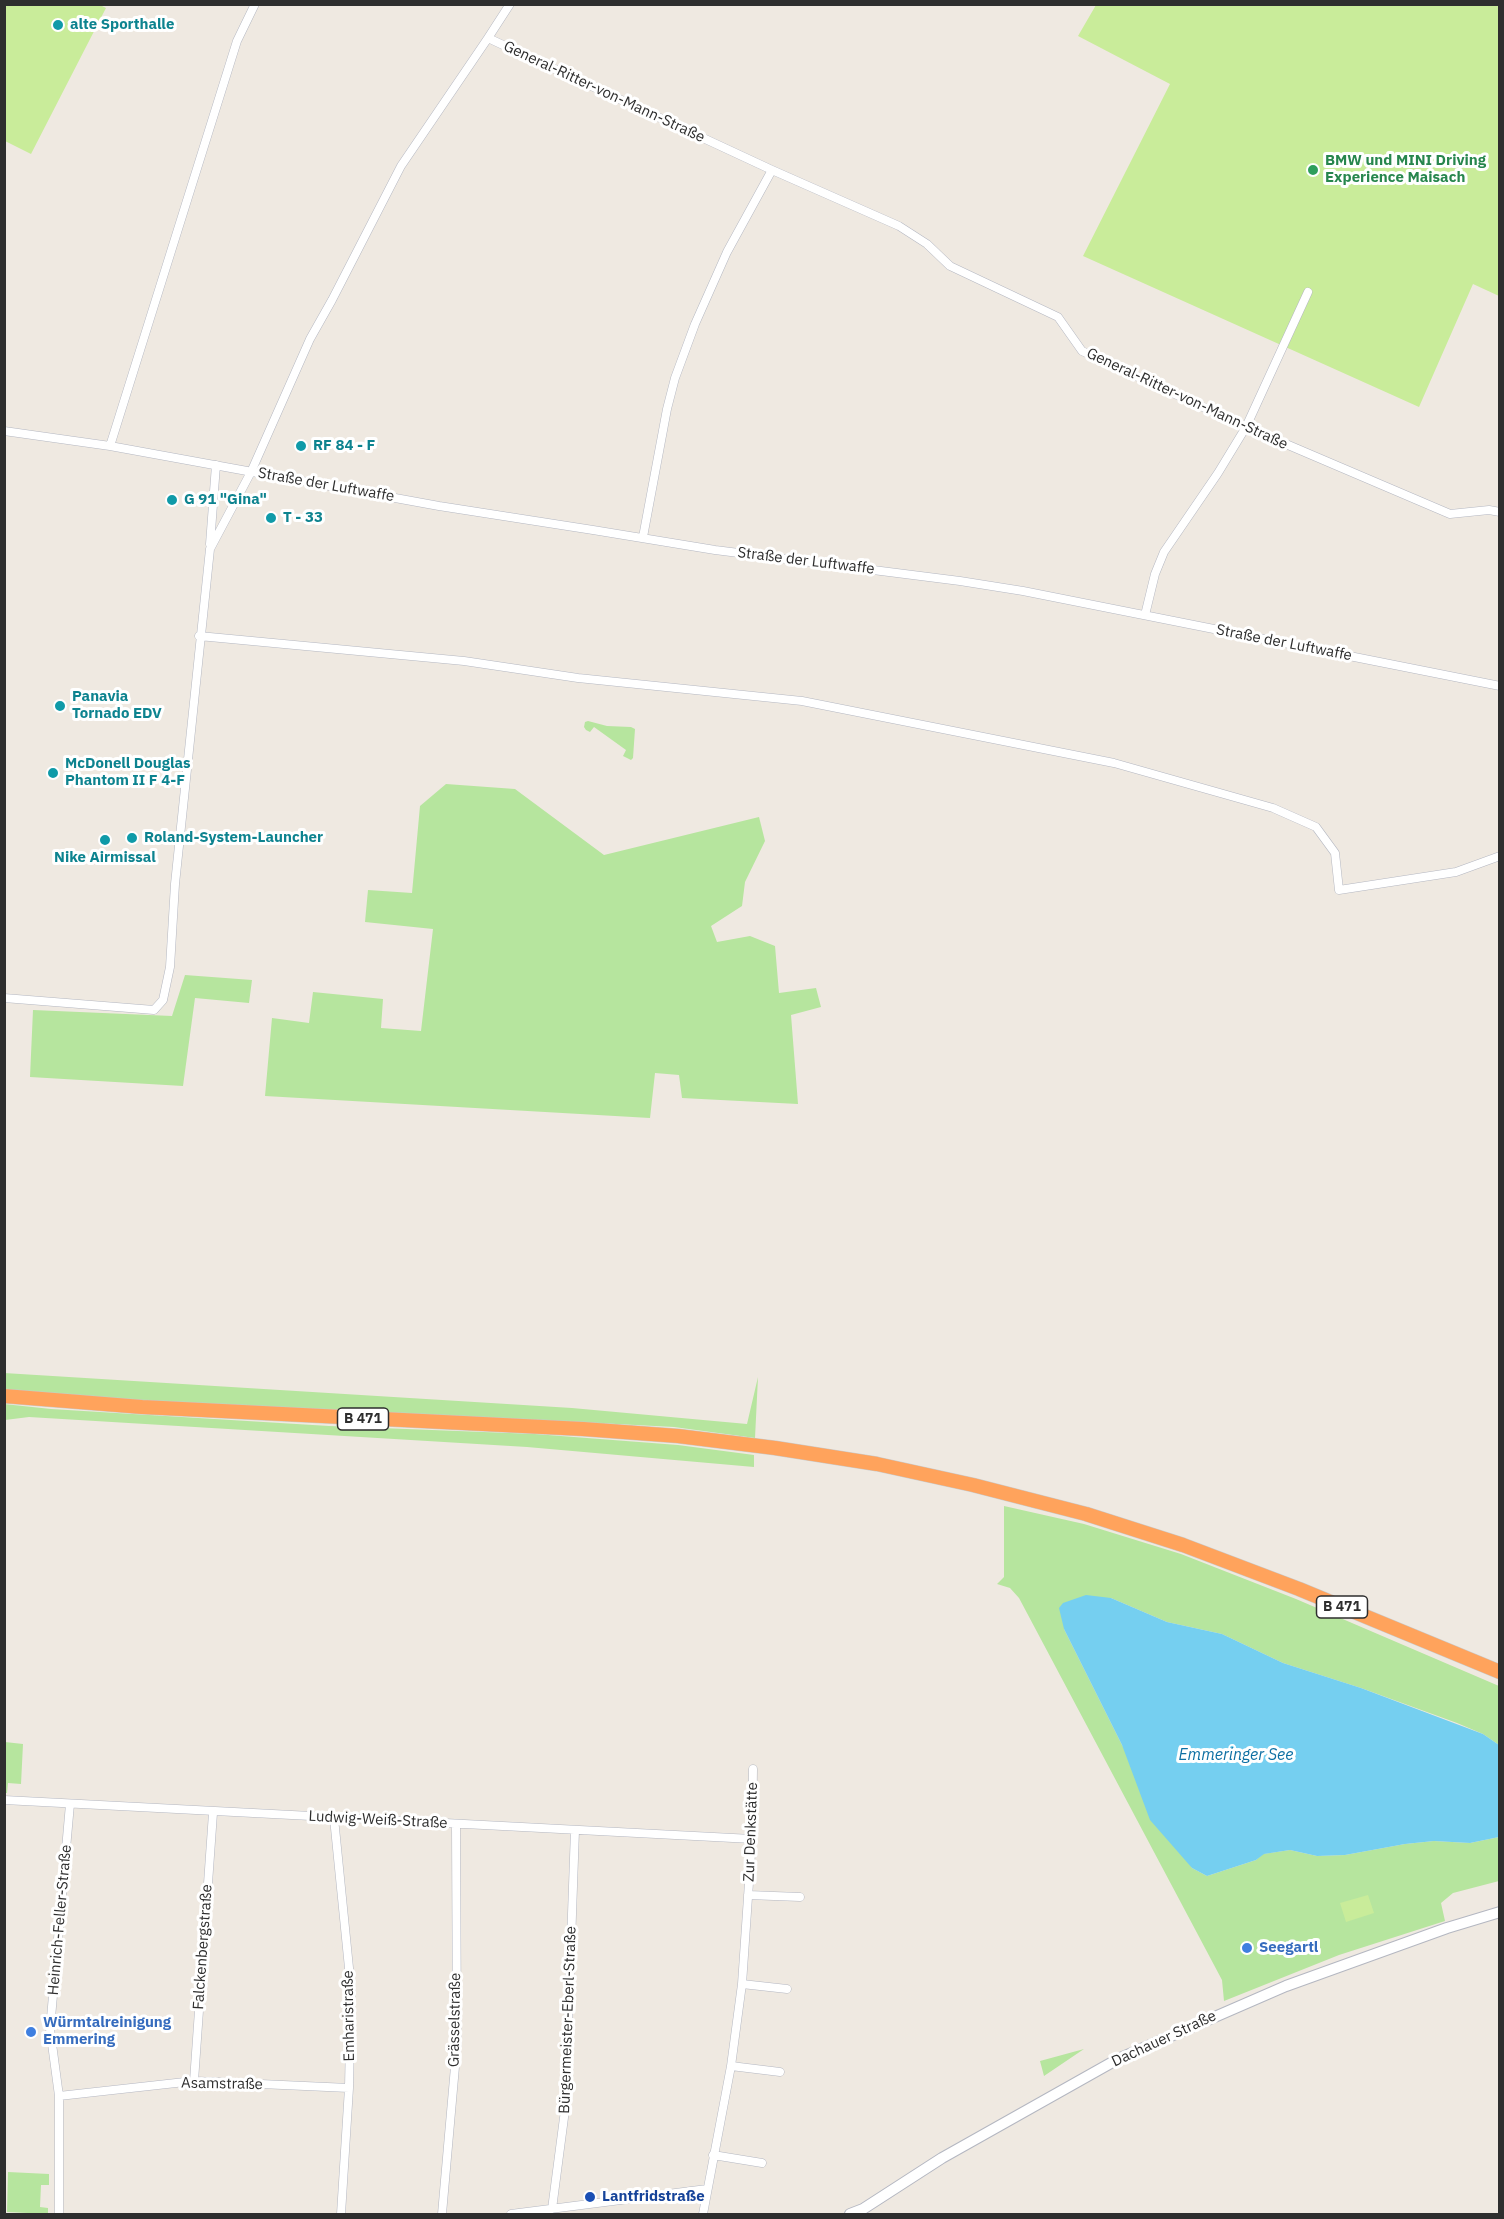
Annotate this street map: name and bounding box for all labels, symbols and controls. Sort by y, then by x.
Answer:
place label: alte Sporthalle [70,16,174,34]
marker: alte Sporthalle [51,18,65,32]
street label: General-Ritter-von-Mann-Straße [500,37,708,147]
place label: BMW und MINI Driving Experience Maisach [1325,152,1486,187]
marker: BMW und MINI Driving Experience Maisach [1306,163,1320,177]
street label: General-Ritter-von-Mann-Straße [1083,344,1291,454]
place label: RF 84 - F [313,437,375,455]
marker: RF 84 - F [294,439,308,453]
street label: Straße der Luftwaffe [256,464,396,506]
place label: G 91 "Gina" [184,491,267,509]
marker: G 91 "Gina" [165,493,179,507]
place label: T - 33 [283,509,323,527]
marker: T - 33 [264,511,278,525]
street label: Straße der Luftwaffe [736,544,876,578]
street label: Straße der Luftwaffe [1215,621,1353,665]
place label: Panavia Tornado EDV [72,688,162,723]
marker: Panavia Tornado EDV [53,699,67,713]
place label: McDonell Douglas Phantom II F 4-F [65,755,191,790]
marker: McDonell Douglas Phantom II F 4-F [46,766,60,780]
place label: Roland-System-Launcher [144,829,323,847]
marker: Roland-System-Launcher [125,831,139,845]
marker: Nike Airmissal [98,833,112,847]
place label: Nike Airmissal [54,849,156,867]
road number: B 471 [338,1408,388,1430]
road number: B 471 [1316,1596,1368,1618]
water label: Emmeringer See [1179,1745,1293,1765]
street label: Zur Denkstätte [740,1782,762,1882]
street label: Ludwig-Weiß-Straße [308,1807,448,1833]
street label: Heinrich-Feller-Straße [44,1844,76,1996]
street label: Falckenbergstraße [190,1884,216,2010]
street label: Bürgermeister-Eberl-Straße [556,1926,580,2114]
place label: Seegartl [1259,1939,1318,1957]
marker: Seegartl [1240,1941,1254,1955]
street label: Emharistraße [339,1970,359,2062]
street label: Grässelstraße [445,1973,465,2067]
street label: Dachauer Straße [1109,2007,1219,2071]
place label: Würmtalreinigung Emmering [43,2014,171,2049]
marker: Würmtalreinigung Emmering [24,2025,38,2039]
street label: Asamstraße [181,2074,263,2094]
place label: Lantfridstraße [602,2188,705,2206]
marker: Lantfridstraße [583,2190,597,2204]

